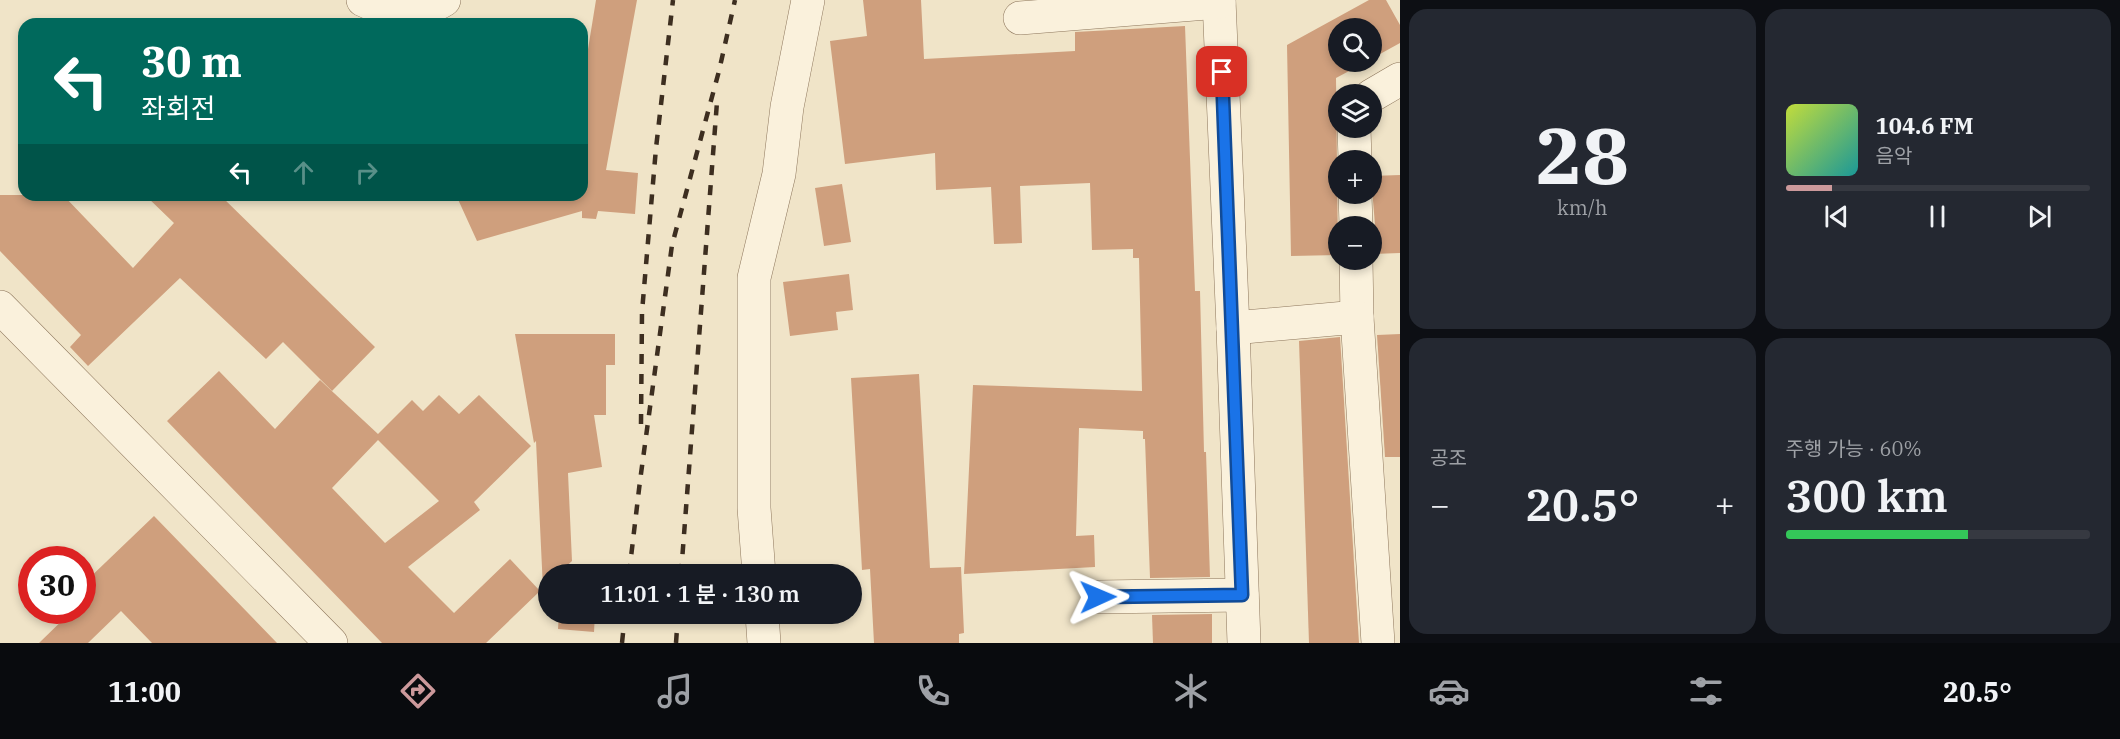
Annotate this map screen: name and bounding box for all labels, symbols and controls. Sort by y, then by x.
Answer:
map controls [1328,18,1382,270]
button: search [1328,18,1382,72]
text: 30 m [141,34,242,89]
icon: left [42,42,120,120]
pin [1196,46,1247,97]
icon: arrive [1205,55,1238,88]
button: layers [1328,84,1382,138]
text: 좌회전 [141,90,216,125]
text: 28 [1535,104,1629,205]
text: 104.6 FM [1876,111,1973,140]
text: 음악 [1876,142,1912,169]
button: + [1328,150,1382,204]
icon: left [224,156,257,189]
icon: ahead [287,156,320,189]
icon: right [350,156,383,189]
text: km/h [1557,194,1608,221]
icon: previous [1820,200,1853,233]
icon: pause [1921,200,1954,233]
icon: next [2023,200,2056,233]
button: − [1328,216,1382,270]
text: 주행 가능 · 60% [1786,435,1922,462]
text: 공조 [1430,444,1467,471]
text: 300 km [1786,466,1948,524]
text: 20.5° [1525,475,1640,533]
text: − [1430,483,1450,526]
text: + [1715,483,1734,526]
speed limit sign: 30 [18,546,96,624]
position arrow [1066,565,1130,629]
text: 11:01 · 1 분 · 130 m [600,579,800,608]
icon: directions [397,670,439,712]
icon: music [654,670,696,712]
icon: phone [912,670,954,712]
icon: climate [1170,670,1212,712]
icon: car [1428,670,1470,712]
icon: filters [1685,670,1727,712]
text: 11:00 [108,674,181,709]
text: 20.5° [1943,674,2012,709]

